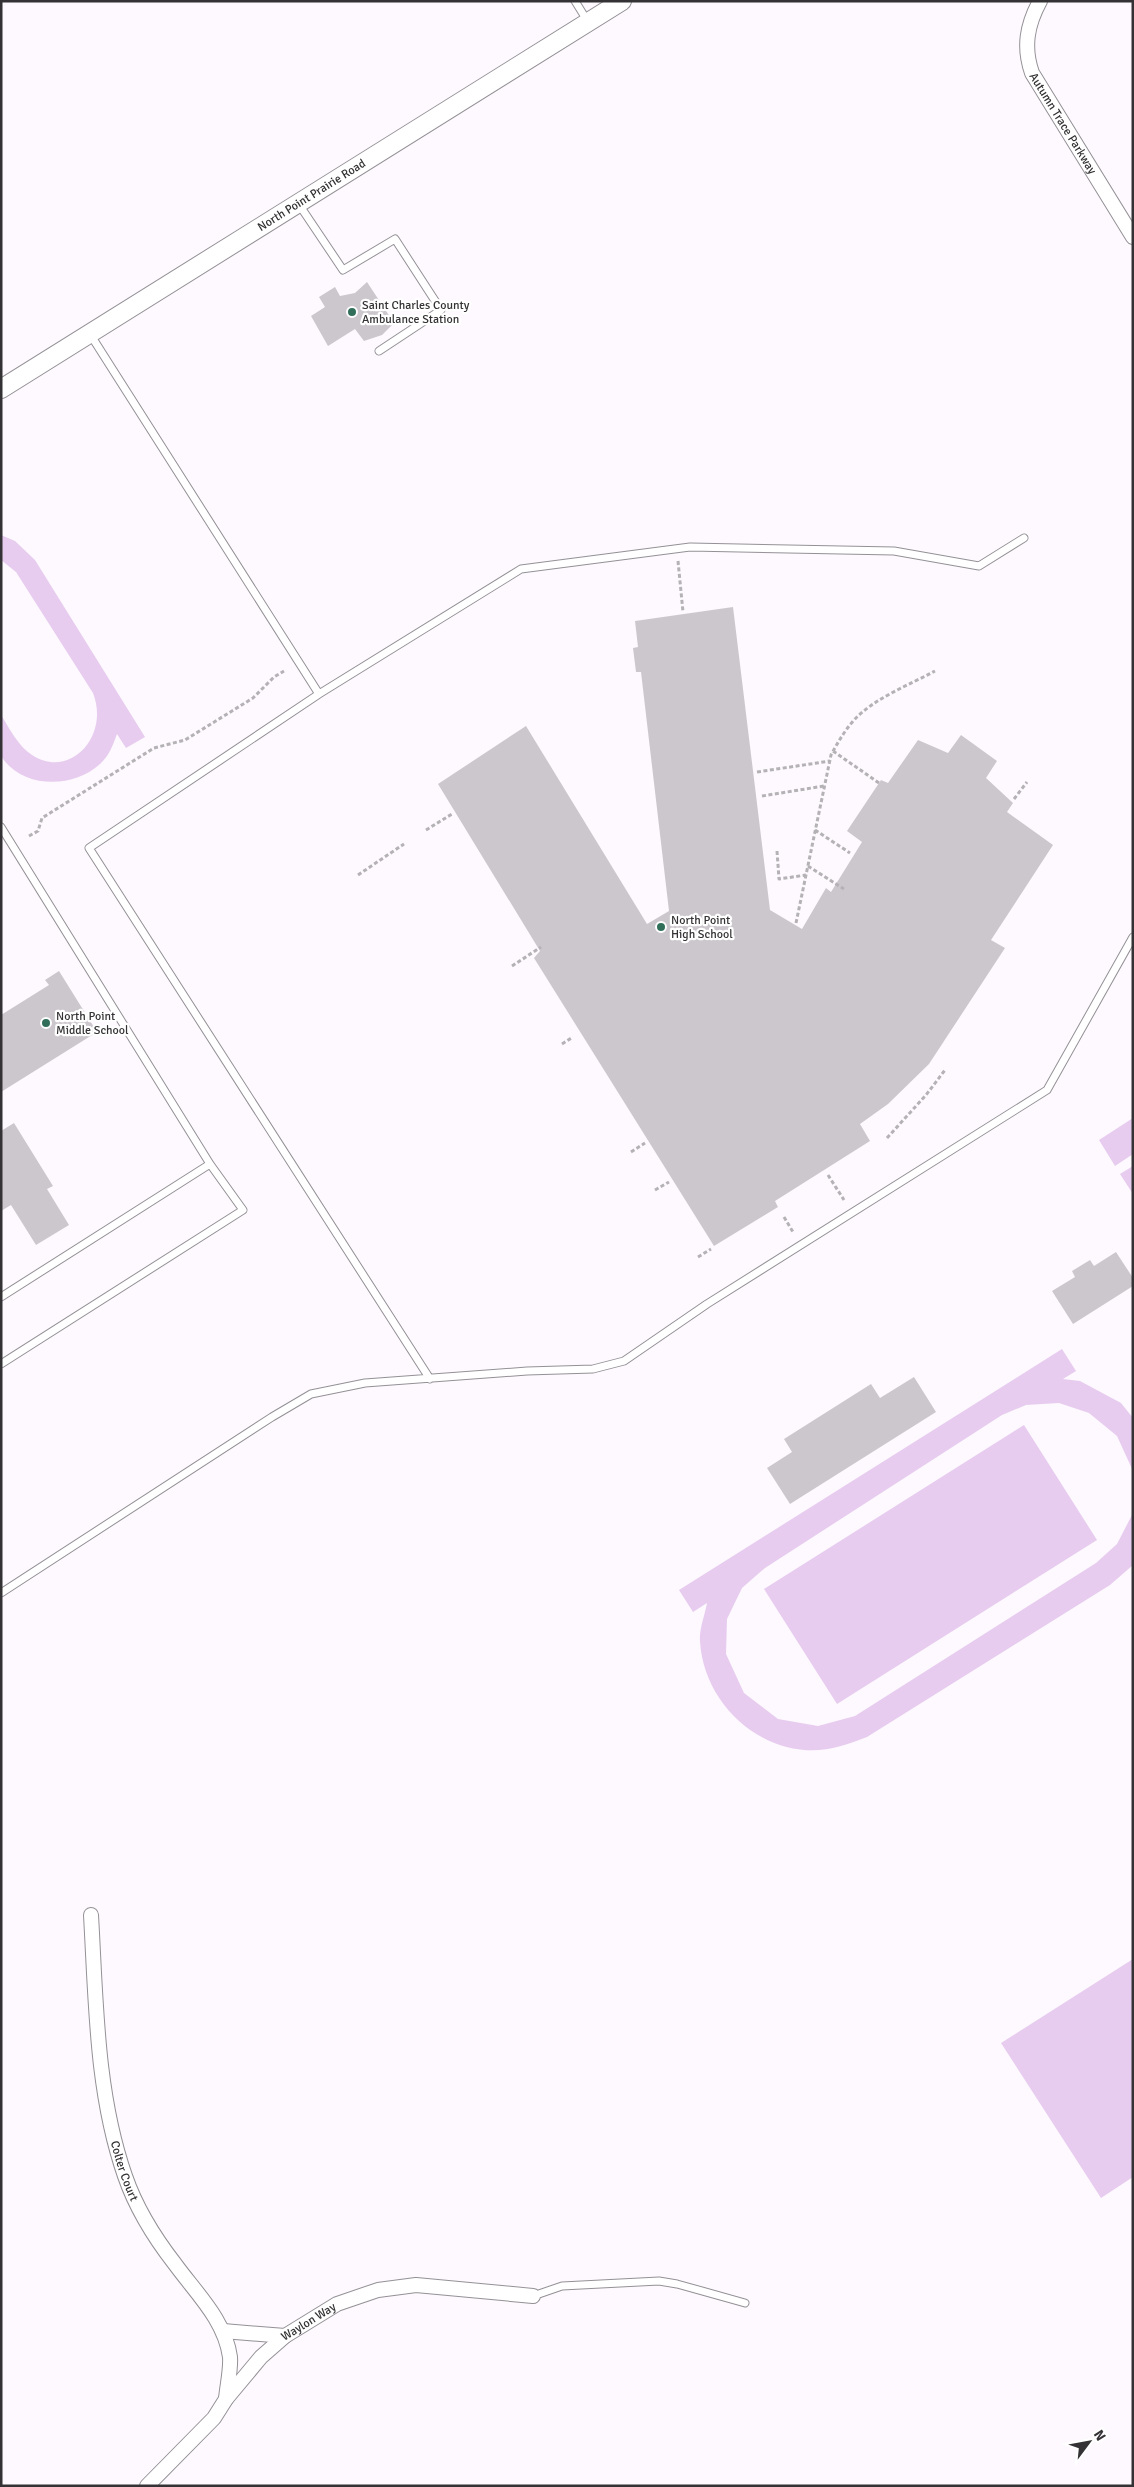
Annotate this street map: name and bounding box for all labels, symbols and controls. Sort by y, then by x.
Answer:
street label: Autumn Trace Parkway [1026,70,1100,177]
street label: North Point Prairie Road [255,156,368,234]
place label: Saint Charles County Ambulance Station [362,298,470,327]
marker: Saint Charles County Ambulance Station [346,306,358,318]
place label: North Point High School [671,913,733,942]
marker: North Point High School [655,921,667,933]
place label: North Point Middle School [56,1009,129,1038]
marker: North Point Middle School [40,1017,52,1029]
street label: Colter Court [107,2139,142,2203]
street label: Waylon Way [278,2299,339,2344]
north arrow [1064,2417,1114,2467]
text: N [1090,2427,1109,2444]

